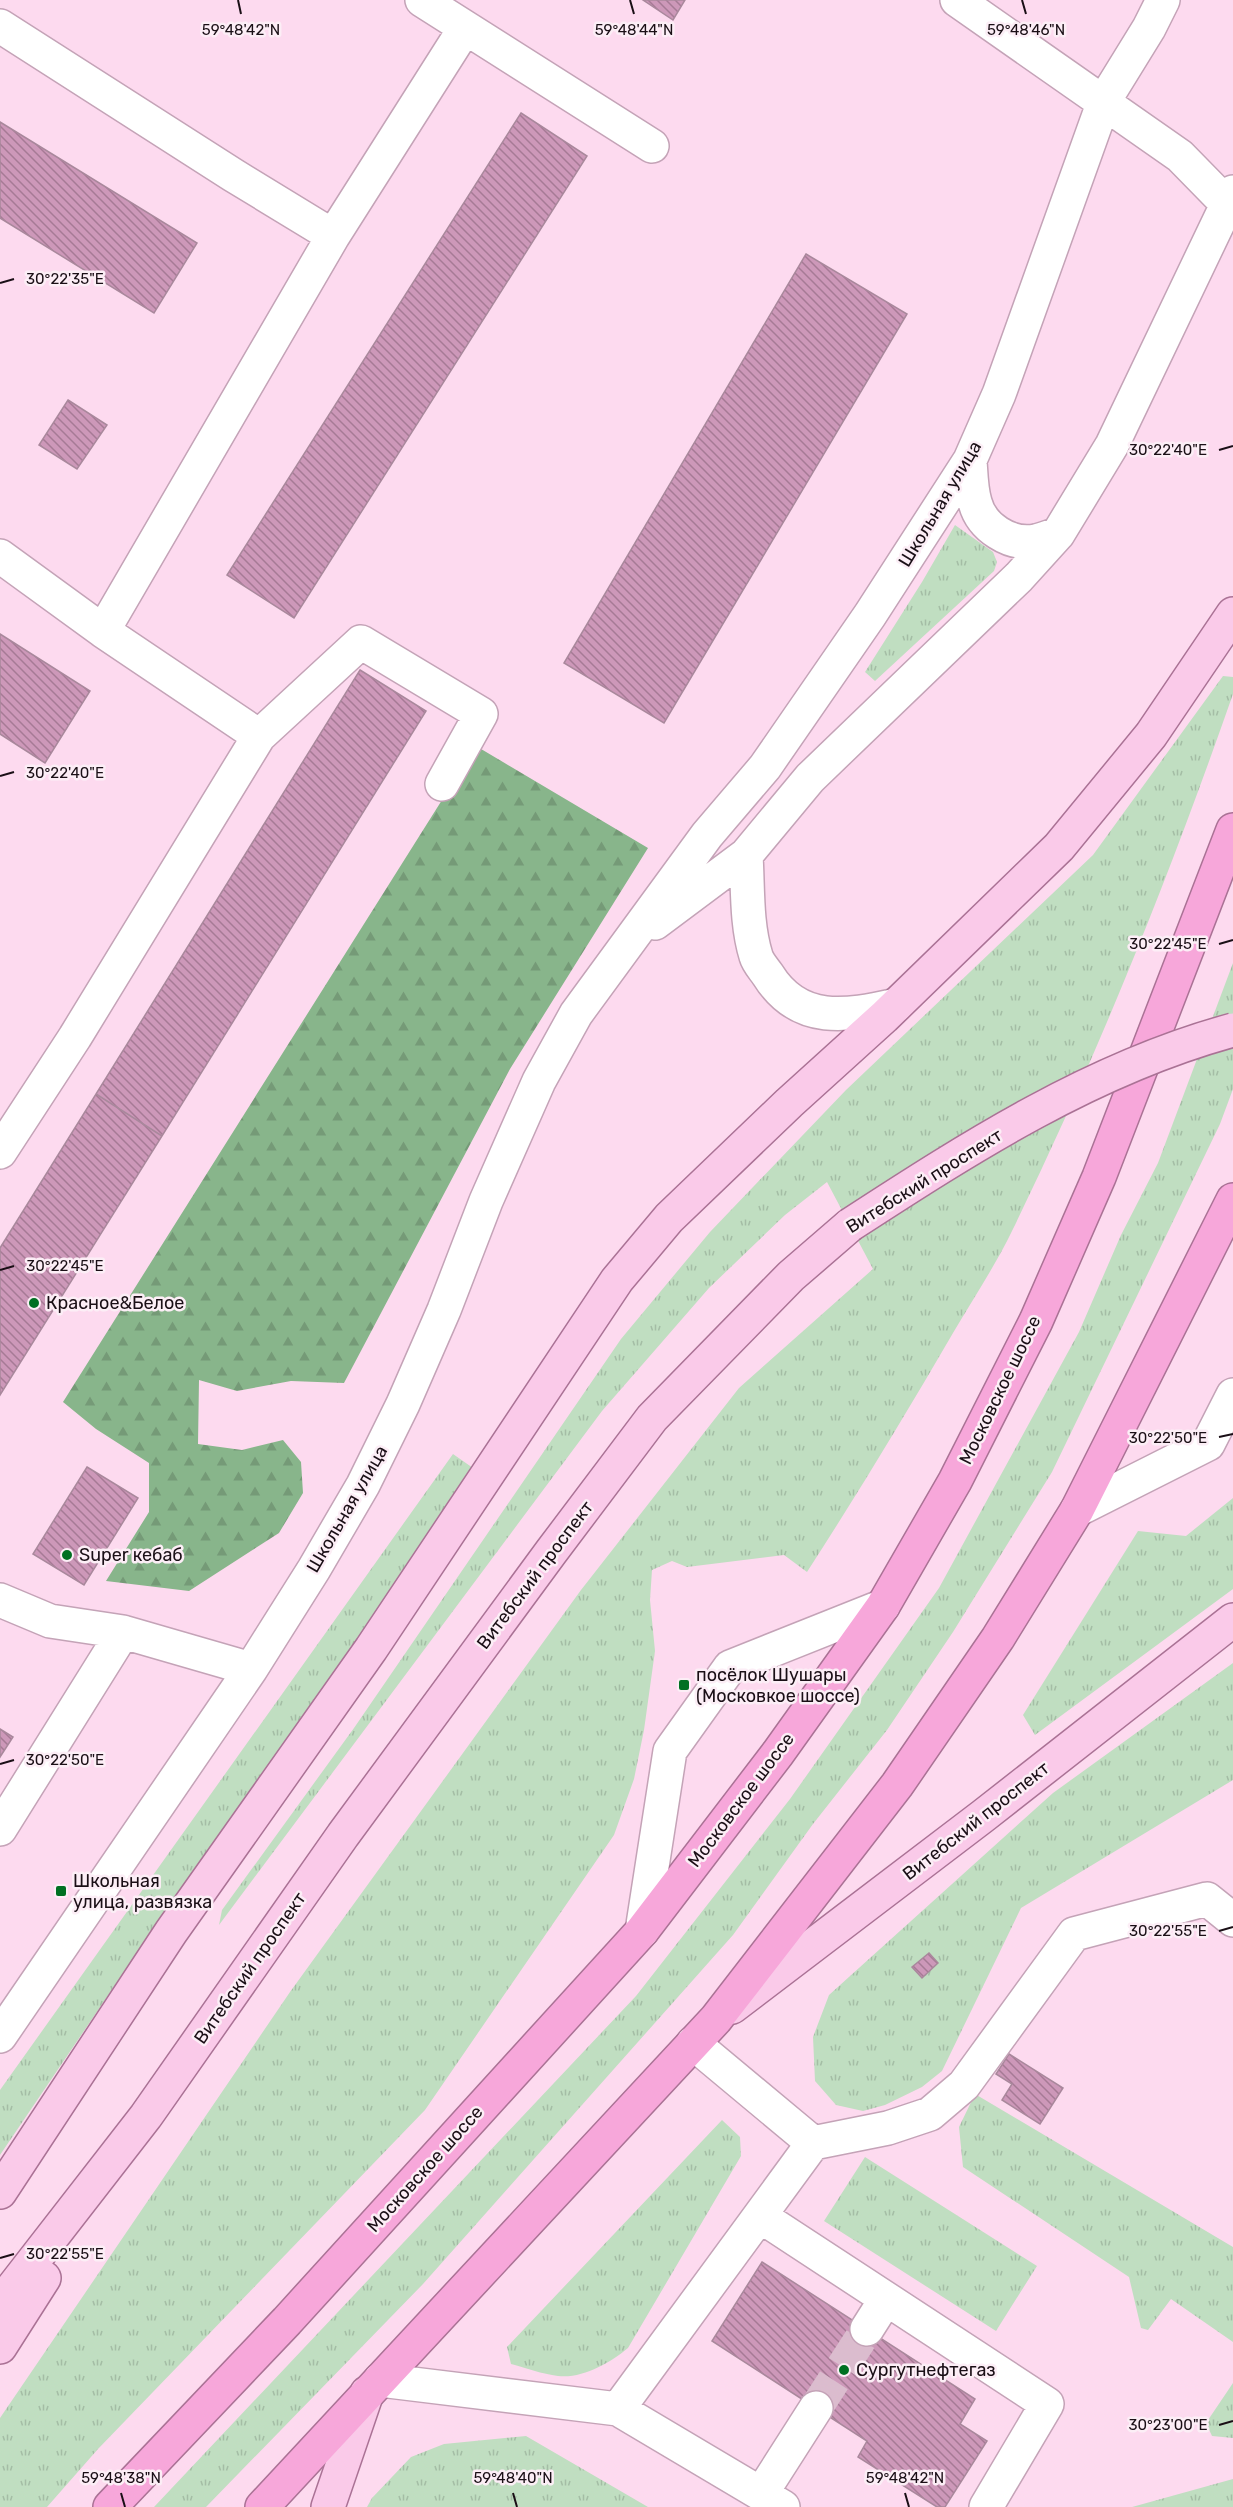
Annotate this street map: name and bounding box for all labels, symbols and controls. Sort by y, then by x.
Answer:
text: 59°48'42"N [202,21,280,39]
text: 59°48'44"N [595,21,673,39]
text: 59°48'46"N [987,21,1065,39]
text: 30°22'35"E [26,270,104,288]
street label: Школьная улица [894,437,986,571]
text: 30°22'40"E [1129,441,1207,459]
text: 30°22'40"E [26,764,104,782]
text: 30°22'45"E [1129,935,1207,953]
street label: Витебский проспект [842,1124,1006,1238]
text: 30°22'45"E [26,1257,104,1275]
place label: Красное&Белое [46,1292,184,1314]
marker: Красное&Белое [27,1296,41,1310]
street label: Московское шоссе [954,1312,1046,1468]
text: 30°22'50"E [1129,1429,1207,1447]
street label: Школьная улица [302,1442,392,1576]
street label: Витебский проспект [472,1497,598,1653]
place label: Super кебаб [79,1544,183,1566]
marker: Super кебаб [60,1548,74,1562]
place label: посёлок Шушары (Московкое шоссе) [696,1664,860,1707]
marker: посёлок Шушары (Московкое шоссе) [677,1678,691,1692]
street label: Московское шоссе [683,1728,799,1872]
text: 30°22'50"E [26,1751,104,1769]
street label: Витебский проспект [898,1757,1054,1885]
place label: Школьная улица, развязка [73,1870,212,1913]
marker: Школьная улица, развязка [54,1884,68,1898]
street label: Витебский проспект [189,1888,311,2048]
text: 30°22'55"E [1129,1922,1207,1940]
street label: Московское шоссе [362,2101,488,2237]
text: 30°22'55"E [26,2245,104,2263]
place label: Сургутнефтегаз [856,2359,996,2381]
marker: Сургутнефтегаз [837,2363,851,2377]
text: 30°23'00"E [1128,2416,1208,2434]
text: 59°48'38"N [81,2469,161,2487]
text: 59°48'40"N [473,2469,553,2487]
text: 59°48'42"N [866,2469,944,2487]

